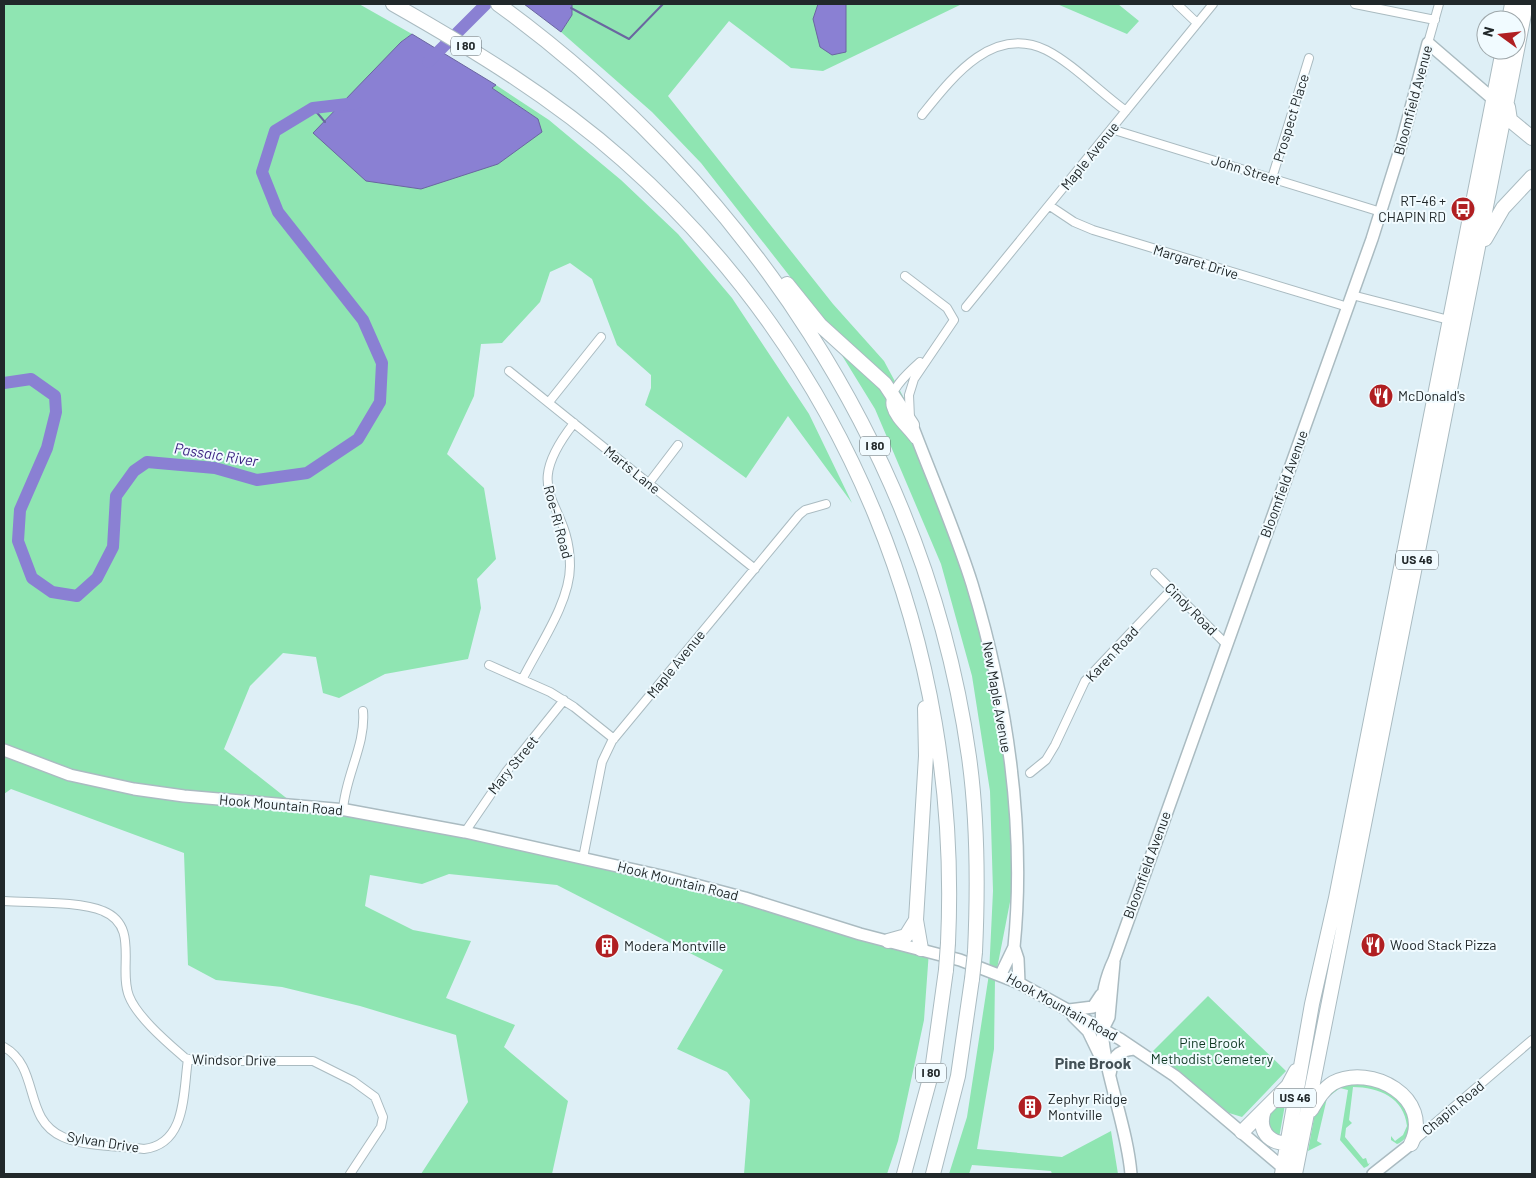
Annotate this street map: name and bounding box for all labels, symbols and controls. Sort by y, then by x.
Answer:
north arrow [1476,10,1526,60]
text: N [1479,25,1497,38]
road number: I 80 [451,36,481,56]
street label: Bloomfield Avenue [1390,43,1435,157]
street label: Prospect Place [1269,72,1312,164]
street label: Maple Avenue [1057,118,1122,193]
street label: John Street [1209,151,1283,188]
place label: RT-46 + CHAPIN RD [1378,192,1446,225]
bus stop icon: RT-46 + CHAPIN RD [1450,196,1476,222]
street label: Margaret Drive [1151,240,1241,283]
restaurant icon: McDonald's [1368,383,1394,409]
place label: McDonald's [1398,387,1466,404]
street label: Bloomfield Avenue [1256,428,1311,540]
road number: I 80 [860,436,890,456]
water label: Passaic River [173,439,260,470]
street label: Marts Lane [601,442,664,497]
street label: Roe-Ri Road [541,483,576,560]
road number: US 46 [1396,550,1438,570]
street label: Cindy Road [1162,579,1221,638]
street label: Karen Road [1082,622,1142,685]
street label: Maple Avenue [643,626,708,701]
street label: New Maple Avenue [979,640,1016,754]
street label: Mary Street [484,732,541,797]
street label: Hook Mountain Road [219,791,344,818]
street label: Bloomfield Avenue [1119,809,1174,921]
street label: Hook Mountain Road [616,857,740,904]
restaurant icon: Wood Stack Pizza [1360,932,1386,958]
building icon: Modera Montville [594,933,620,959]
place label: Wood Stack Pizza [1390,936,1496,953]
place label: Modera Montville [624,937,726,954]
street label: Hook Mountain Road [1004,969,1121,1044]
park label: Pine Brook Methodist Cemetery [1151,1034,1274,1067]
street label: Windsor Drive [192,1050,276,1069]
district label: Pine Brook [1055,1053,1132,1072]
road number: I 80 [916,1064,946,1082]
street label: Chapin Road [1418,1077,1487,1138]
road number: US 46 [1274,1088,1316,1108]
place label: Zephyr Ridge Montville [1048,1090,1127,1123]
building icon: Zephyr Ridge Montville [1017,1094,1043,1120]
street label: Sylvan Drive [66,1127,140,1156]

